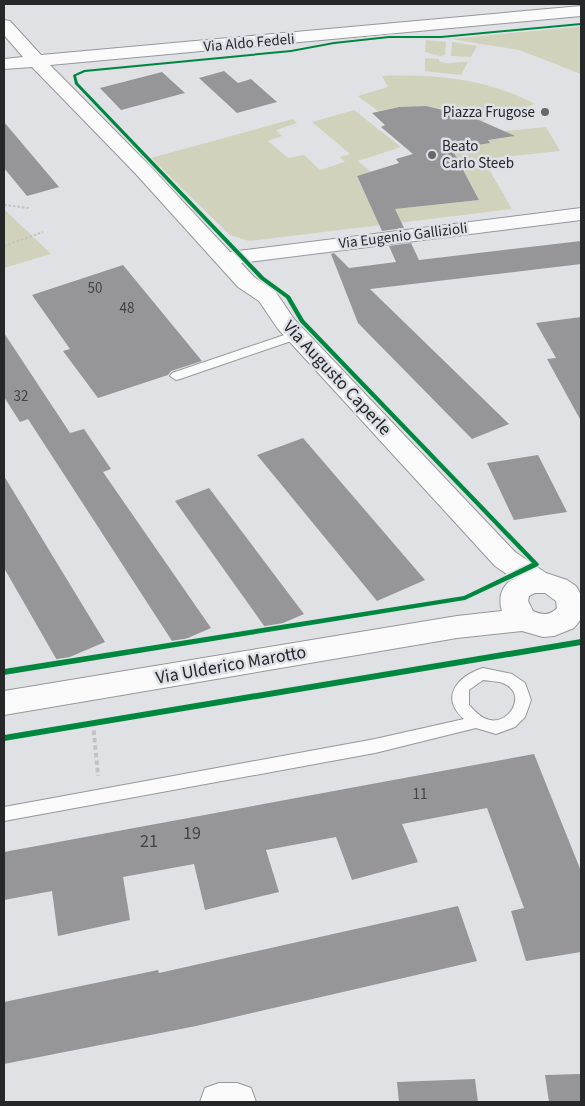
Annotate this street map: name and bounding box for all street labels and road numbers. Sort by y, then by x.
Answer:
street label: Via Aldo Fedeli [203,29,295,57]
street label: Via Eugenio Gallizioli [337,218,469,254]
street label: Via Augusto Caperle [277,315,397,441]
street label: Via Ulderico Marotto [154,639,308,691]

